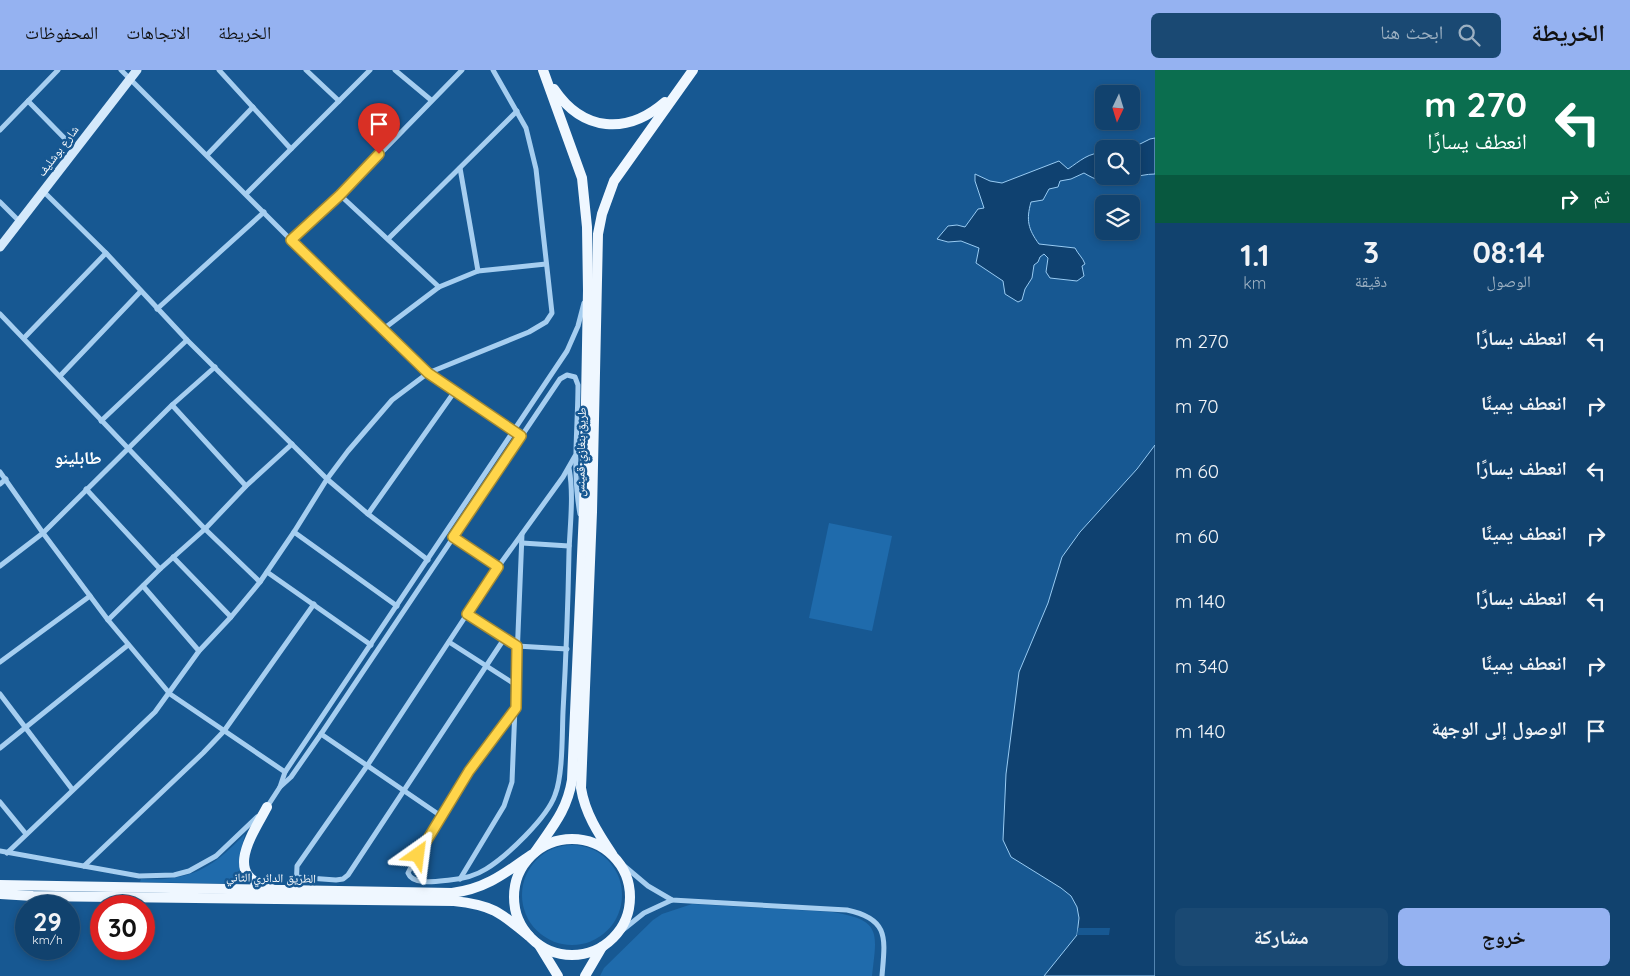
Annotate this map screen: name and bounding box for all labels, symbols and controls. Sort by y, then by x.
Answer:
search box [1151,13,1501,58]
text: الخريطة [1531,17,1605,47]
text: ابحث هنا [1380,20,1443,44]
text: المحفوظات [25,21,98,44]
text: الاتجاهات [126,21,190,44]
text: الخريطة [218,21,271,44]
icon: search [1455,21,1483,49]
text: 270 m [1424,82,1527,126]
north arrow [1095,85,1140,130]
map controls [1095,85,1140,240]
icon: left [1545,90,1610,155]
pin [358,103,400,154]
icon: arrive [365,110,393,138]
street label: شارع بوشليف [34,122,82,180]
text: انعطف يسارًا [1427,127,1527,155]
button: search [1095,140,1140,185]
text: ثم [1593,184,1610,208]
icon: right [1555,185,1583,213]
button: layers [1095,195,1140,240]
text: 3 [1363,233,1379,271]
text: 08:14 [1472,233,1545,271]
text: 1.1 [1240,236,1270,274]
text: دقيقة [1355,271,1387,291]
text: الوصول [1486,271,1531,291]
text: km [1243,273,1266,293]
text: انعطف يسارًا [1476,326,1567,350]
icon: left [1582,327,1610,355]
text: 270 m [1175,329,1229,353]
text: انعطف يمينًا [1481,391,1567,415]
icon: right [1582,392,1610,420]
text: 70 m [1175,394,1219,418]
street label: طريق بنغازي-قمينس [572,407,592,497]
district label: طابلينو [54,446,102,469]
text: انعطف يسارًا [1476,456,1567,480]
icon: left [1582,457,1610,485]
text: 60 m [1175,459,1219,483]
text: انعطف يمينًا [1481,521,1567,545]
icon: right [1582,522,1610,550]
text: 60 m [1175,524,1219,548]
text: انعطف يسارًا [1476,586,1567,610]
icon: left [1582,587,1610,615]
text: 140 m [1175,589,1226,613]
text: انعطف يمينًا [1481,651,1567,675]
icon: right [1582,652,1610,680]
text: 340 m [1175,654,1229,678]
text: الوصول إلى الوجهة [1431,716,1567,740]
icon: arrive [1582,717,1610,745]
text: 140 m [1175,719,1226,743]
position arrow [391,828,443,880]
street label: الطريق الدائري الثاني [226,869,316,889]
speed limit sign: 30 [90,895,155,960]
text: 29 [33,906,62,937]
button: مشاركة [1175,908,1388,966]
button: خروج [1398,908,1610,966]
text: km/h [32,932,63,947]

